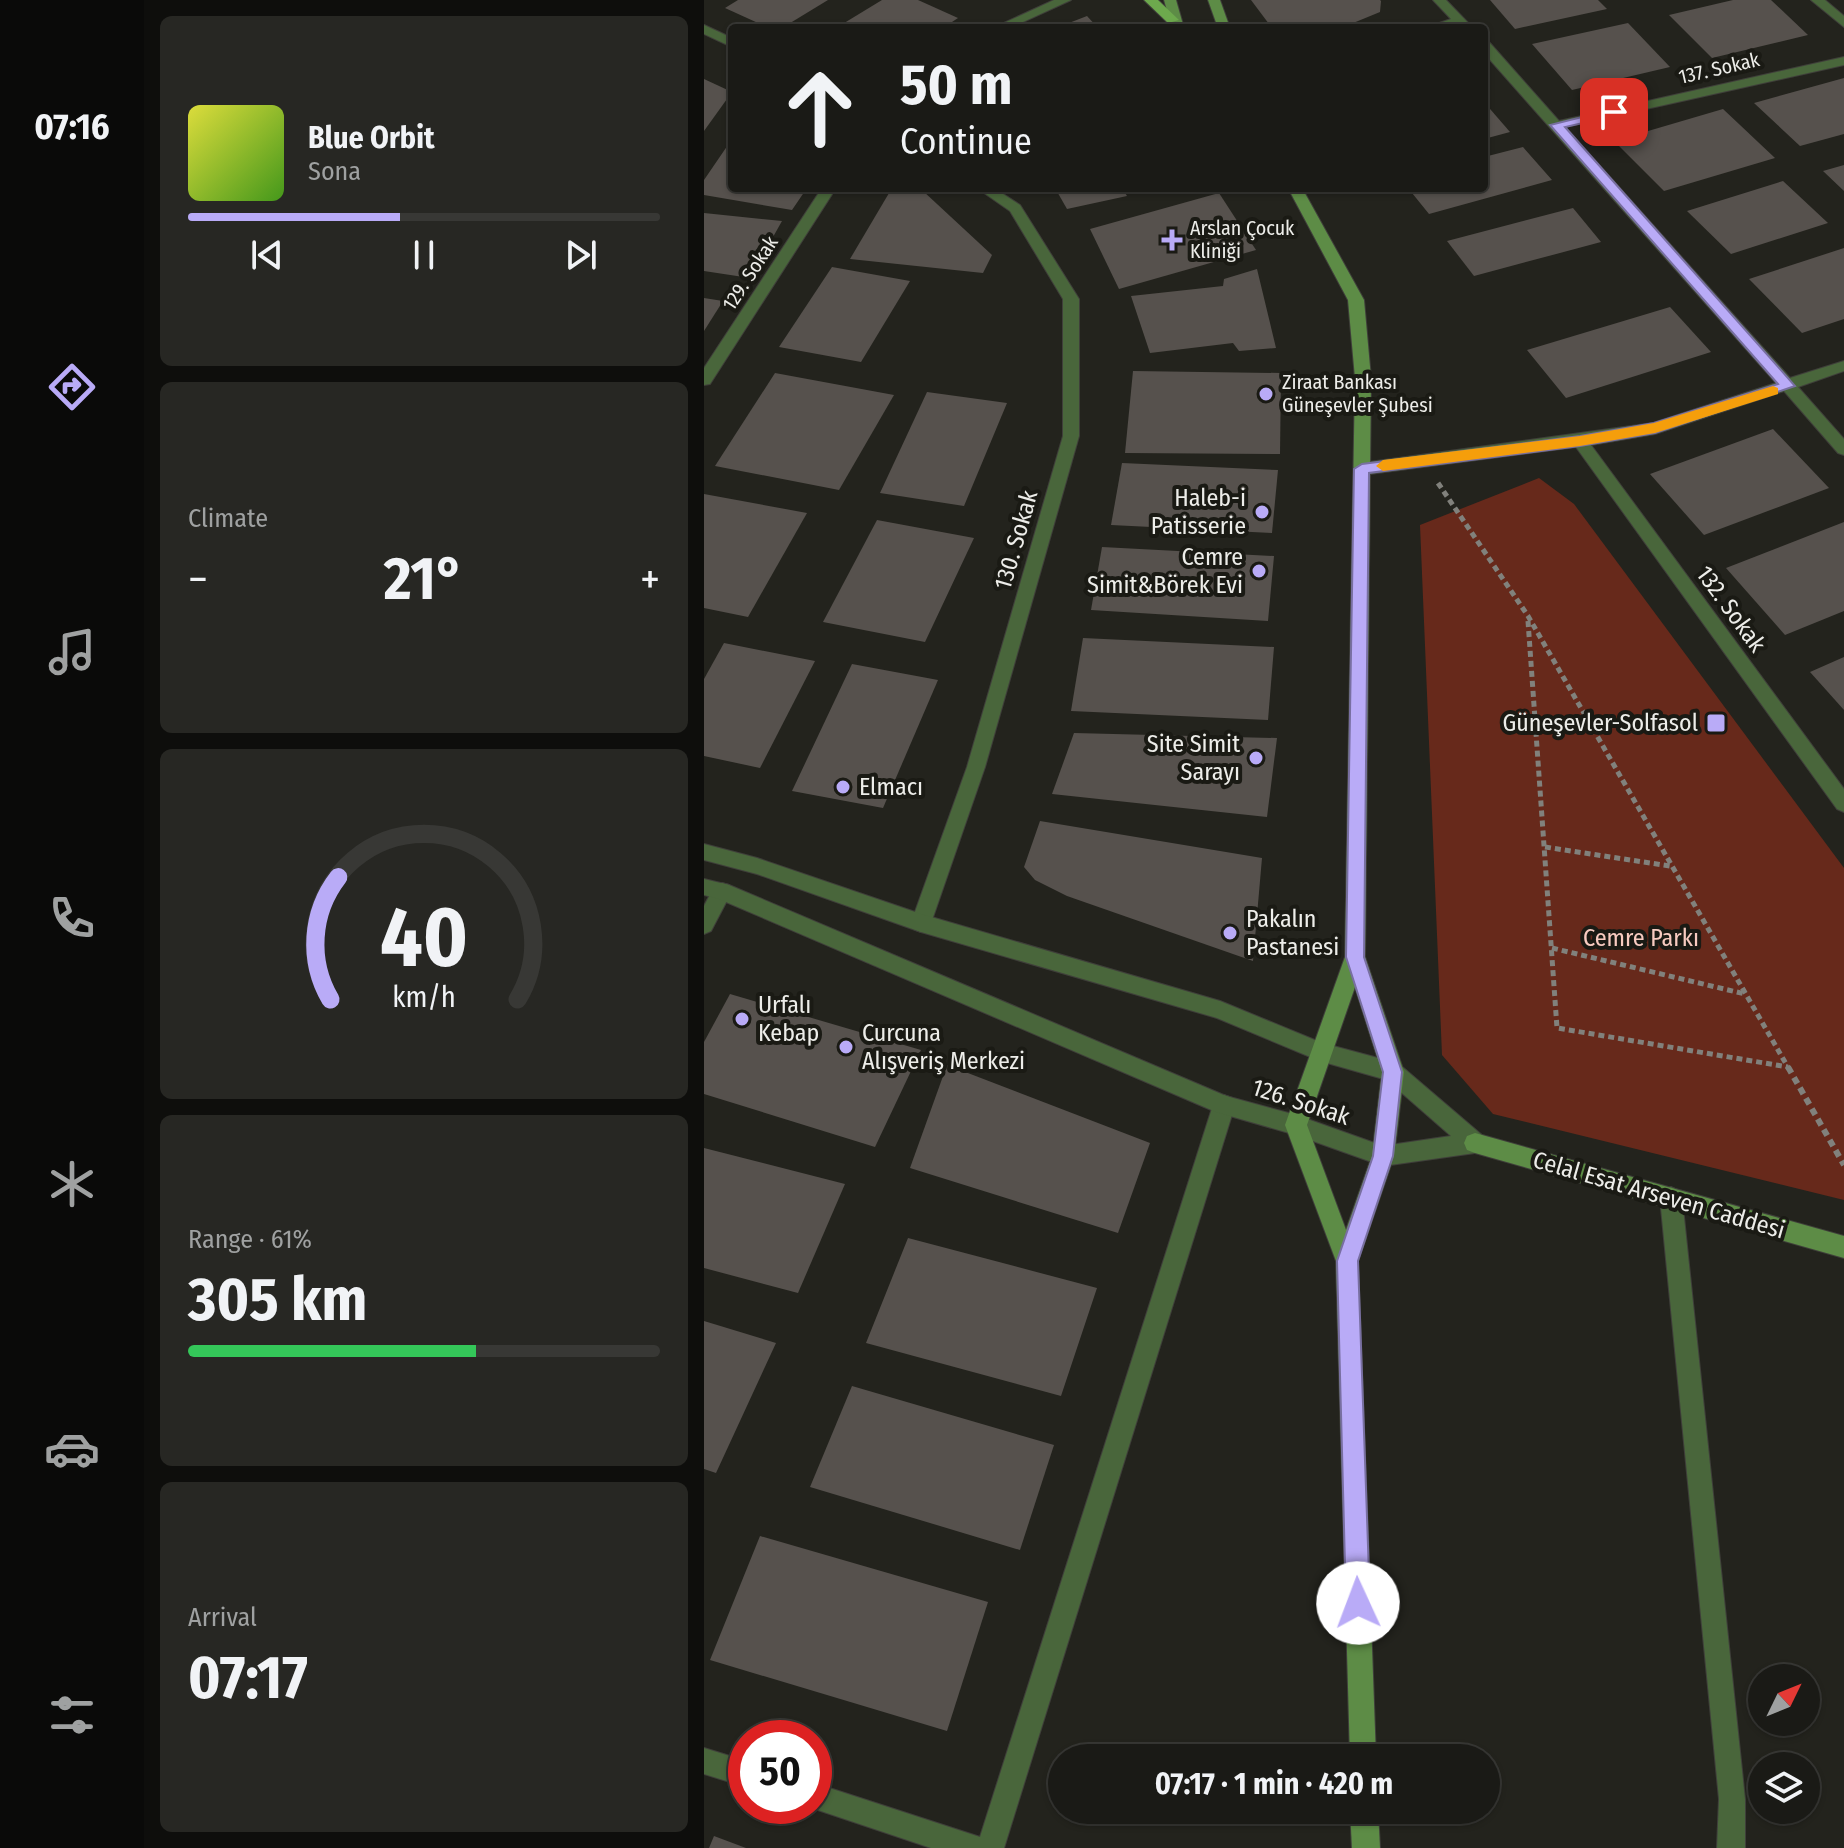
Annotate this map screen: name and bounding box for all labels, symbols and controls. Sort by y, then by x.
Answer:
street label: 137. Sokak [1676,47,1762,89]
text: 50 m [900,52,1012,119]
icon: ahead [768,56,872,160]
pin [1580,78,1648,146]
icon: arrive [1592,90,1636,134]
text: 07:16 [34,105,110,149]
text: Blue Orbit [308,120,434,156]
text: Continue [900,120,1032,164]
text: Sona [308,156,361,187]
place label: Arslan Çocuk Kliniği [1190,216,1295,263]
marker: Arslan Çocuk Kliniği [1161,229,1183,251]
street label: 129. Sokak [717,231,783,315]
icon: previous [245,233,289,277]
icon: pause [402,233,446,277]
icon: next [559,233,603,277]
icon: directions [44,359,100,415]
place label: Ziraat Bankası Güneşevler Şubesi [1282,370,1433,418]
marker: Ziraat Bankası Güneşevler Şubesi [1257,385,1275,403]
place label: Haleb-i Patisserie [1151,484,1246,540]
street label: 130. Sokak [989,486,1044,593]
text: Climate [188,503,268,534]
marker: Haleb-i Patisserie [1253,503,1271,521]
text: 21° [384,543,464,615]
place label: Cemre Simit&Börek Evi [1087,543,1243,599]
text: − [188,553,208,606]
text: + [640,553,660,606]
street label: 132. Sokak [1690,560,1772,658]
marker: Cemre Simit&Börek Evi [1250,562,1268,580]
icon: music [44,624,100,680]
place label: Güneşevler-Solfasol [1502,709,1698,737]
marker: Güneşevler-Solfasol [1705,712,1727,734]
place label: Site Simit Sarayı [1147,730,1240,786]
marker: Site Simit Sarayı [1247,749,1265,767]
place label: Elmacı [859,773,923,801]
marker: Elmacı [834,778,852,796]
text: 40 [380,888,468,988]
icon: phone [44,890,100,946]
place label: Pakalın Pastanesi [1246,905,1339,961]
marker: Pakalın Pastanesi [1221,924,1239,942]
park label: Cemre Parkı [1583,924,1699,952]
text: km/h [392,980,456,1015]
place label: Urfalı Kebap [758,991,819,1047]
marker: Urfalı Kebap [733,1010,751,1028]
place label: Curcuna Alışveriş Merkezi [862,1019,1025,1075]
marker: Curcuna Alışveriş Merkezi [837,1038,855,1056]
street label: 126. Sokak [1249,1073,1354,1131]
street label: Celal Esat Arseven Caddesi [1530,1146,1788,1244]
icon: climate [44,1156,100,1212]
text: Range · 61% [188,1224,312,1255]
text: 305 km [188,1264,367,1336]
icon: car [44,1421,100,1477]
position arrow [1316,1561,1400,1645]
text: Arrival [188,1602,257,1633]
text: 07:17 [188,1642,308,1714]
north arrow [1748,1664,1820,1736]
map controls [1748,1664,1820,1824]
icon: filters [44,1687,100,1743]
speed limit sign: 50 [728,1720,832,1824]
button: layers [1748,1752,1820,1824]
text: 07:17 · 1 min · 420 m [1155,1766,1393,1802]

